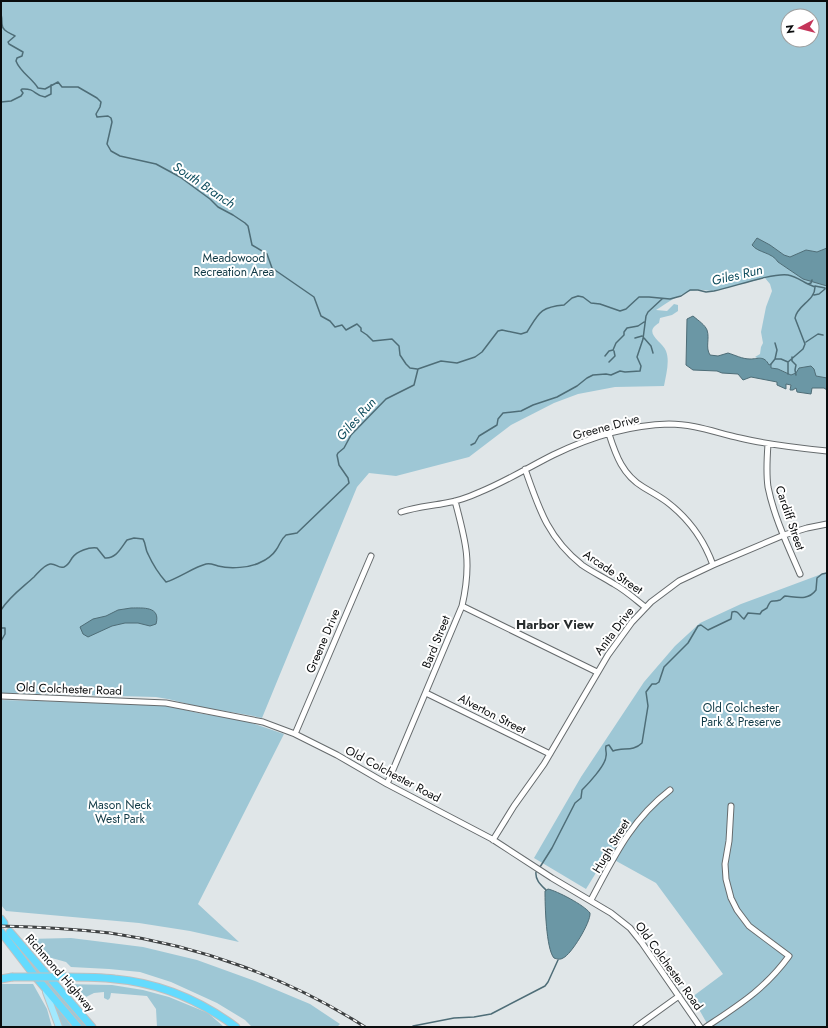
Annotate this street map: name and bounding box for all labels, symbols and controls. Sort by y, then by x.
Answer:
north arrow [780,8,820,48]
text: N [782,24,799,35]
water label: South Branch [169,157,239,213]
park label: Meadowood Recreation Area [194,249,275,281]
water label: Giles Run [710,260,765,290]
water label: Giles Run [332,393,381,445]
street label: Greene Drive [571,409,641,445]
street label: Cardiff Street [771,483,809,553]
street label: Arcade Street [580,545,647,599]
street label: Anita Drive [590,603,638,659]
street label: Greene Drive [301,606,345,676]
street label: Bard Street [417,613,455,671]
district label: Harbor View [516,615,594,634]
street label: Old Colchester Road [16,678,122,700]
street label: Alverton Street [455,689,529,739]
park label: Old Colchester Park & Preserve [701,699,781,731]
street label: Old Colchester Road [342,741,444,807]
park label: Mason Neck West Park [88,796,152,828]
street label: Hugh Street [588,815,634,876]
street label: Old Colchester Road [631,918,707,1014]
street label: Richmond Highway [21,930,100,1017]

